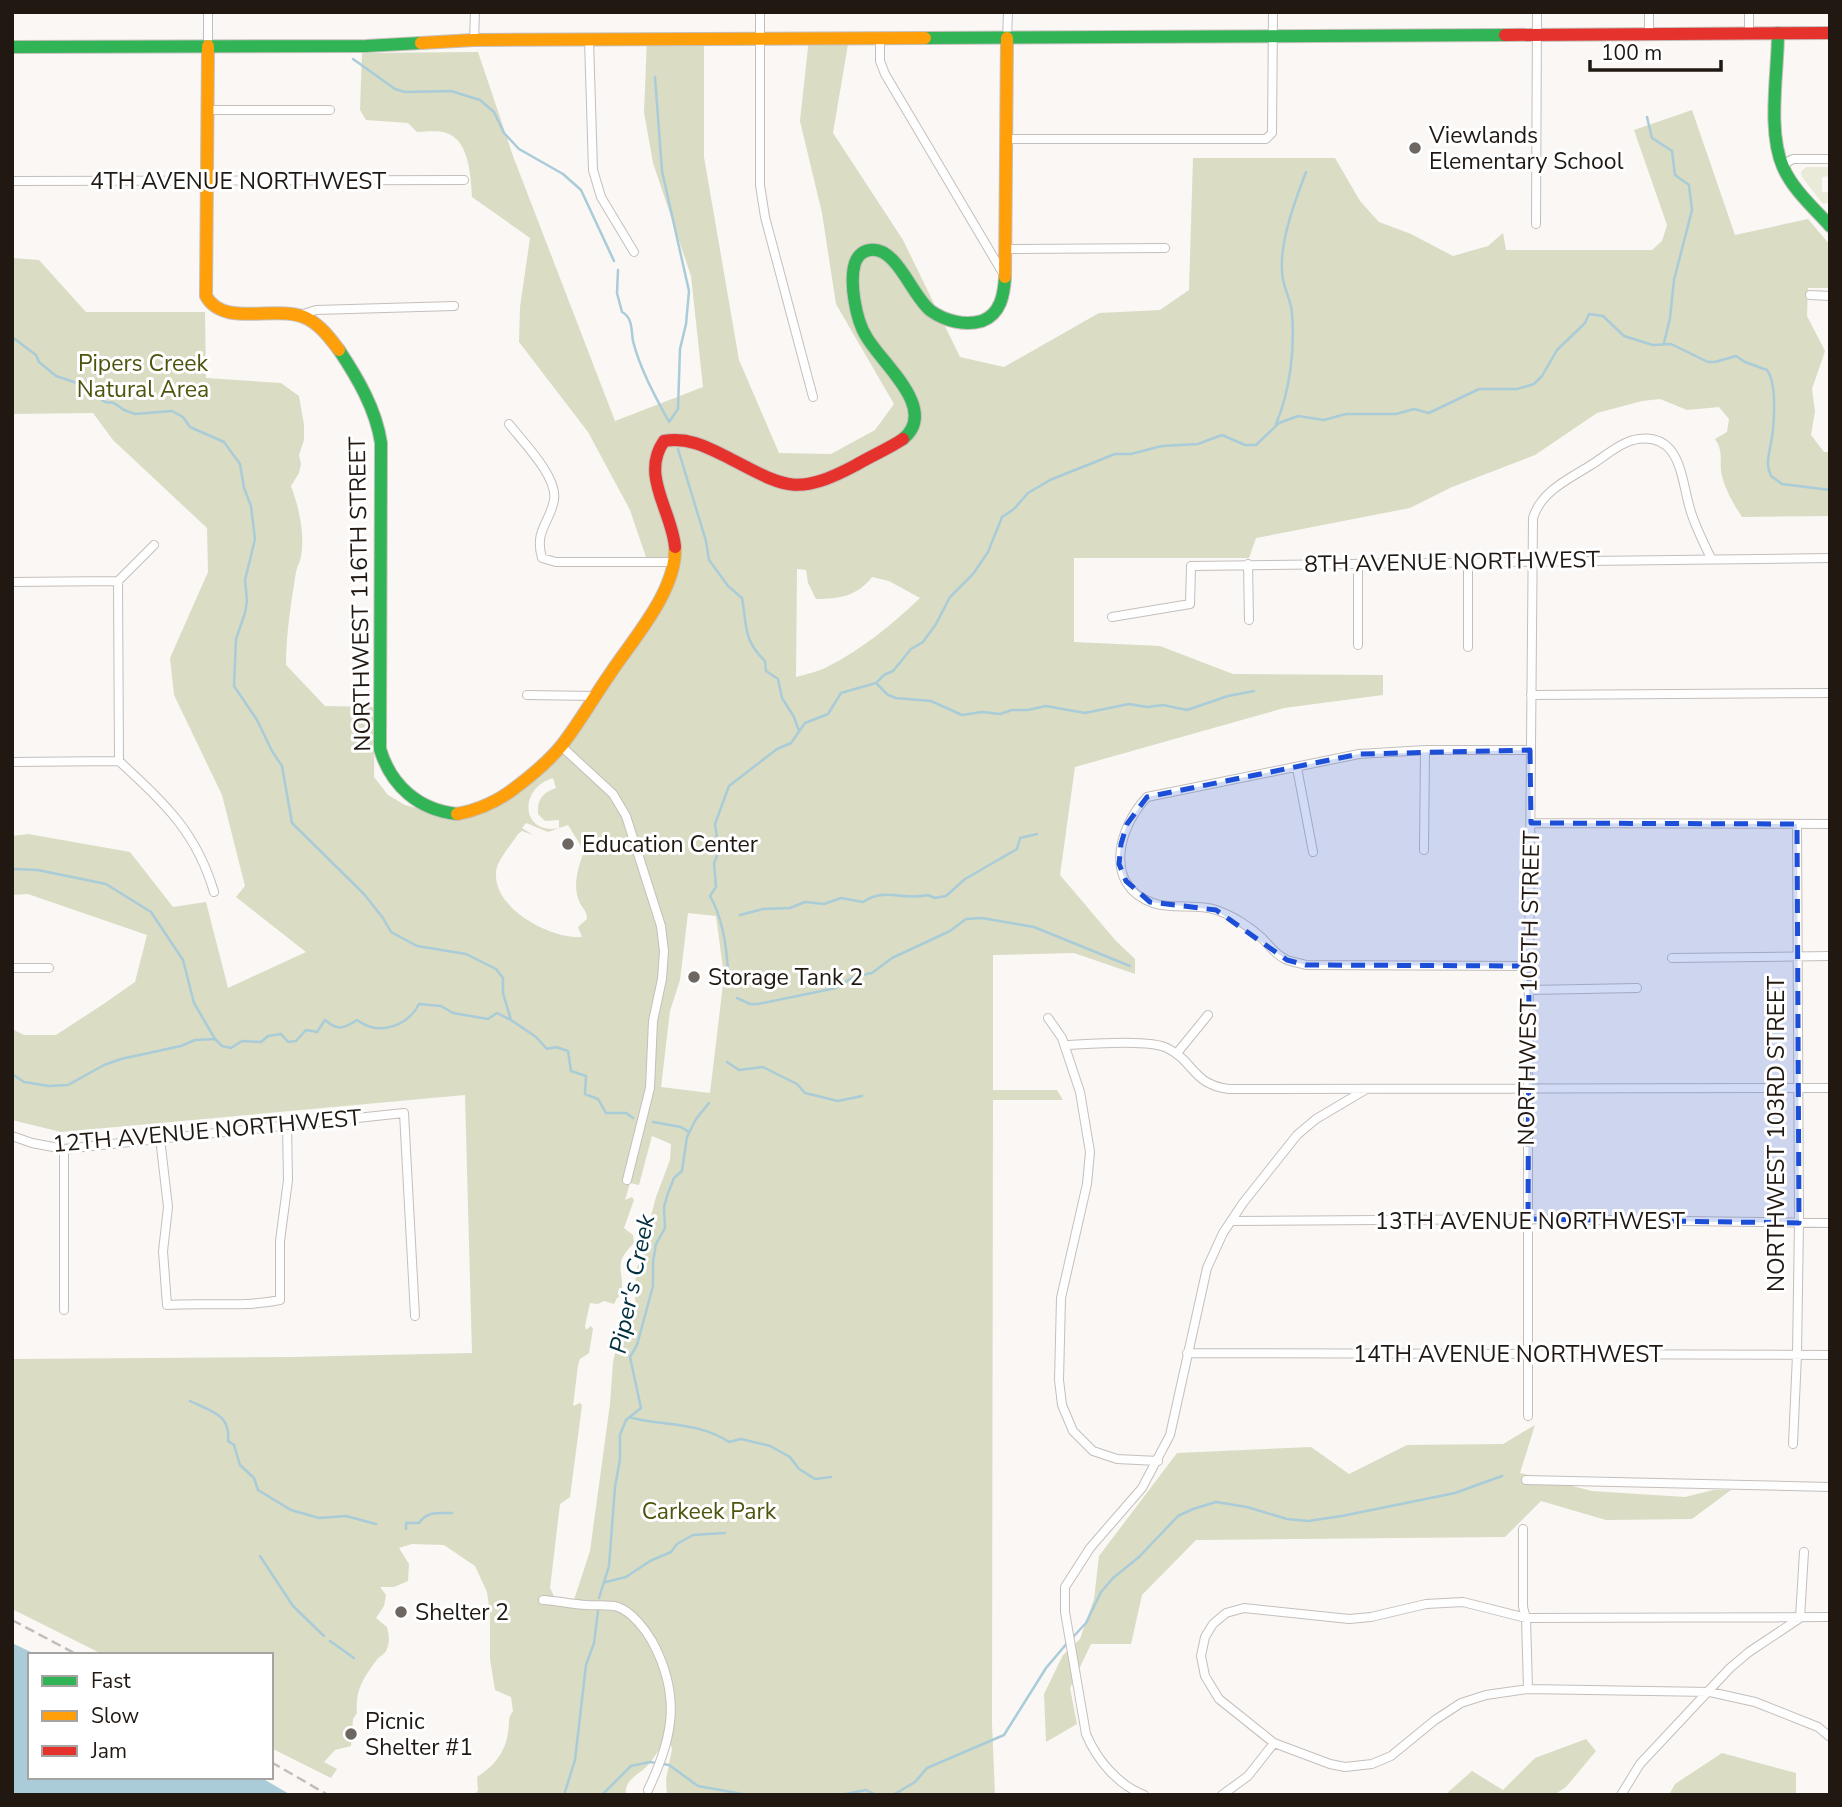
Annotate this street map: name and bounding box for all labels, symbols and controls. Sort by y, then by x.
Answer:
scale bar [1590,28,1721,72]
text: 100 m [1601,39,1662,67]
place label: Viewlands Elementary School [1428,120,1624,177]
marker: Viewlands Elementary School [1407,140,1423,156]
street label: 4TH AVENUE NORTHWEST [90,166,386,197]
park label: Pipers Creek Natural Area [77,348,209,405]
street label: NORTHWEST 116TH STREET [342,436,378,752]
street label: 8TH AVENUE NORTHWEST [1304,544,1600,580]
place label: Education Center [582,829,759,860]
street label: NORTHWEST 105TH STREET [1511,830,1547,1146]
marker: Education Center [560,836,576,852]
place label: Storage Tank 2 [708,962,863,993]
marker: Storage Tank 2 [686,969,702,985]
street label: NORTHWEST 103RD STREET [1761,976,1792,1292]
street label: 12TH AVENUE NORTHWEST [51,1102,363,1160]
street label: 13TH AVENUE NORTHWEST [1375,1206,1685,1237]
water label: Piper's Creek [602,1211,663,1356]
street label: 14TH AVENUE NORTHWEST [1353,1339,1663,1370]
park label: Carkeek Park [642,1496,777,1527]
place label: Shelter 2 [415,1597,509,1628]
marker: Shelter 2 [393,1604,409,1620]
legend [28,1653,273,1779]
text: Fast [91,1667,131,1695]
text: Slow [91,1702,140,1730]
place label: Picnic Shelter #1 [365,1706,473,1763]
marker: Picnic Shelter #1 [343,1726,359,1742]
text: Jam [90,1737,127,1765]

